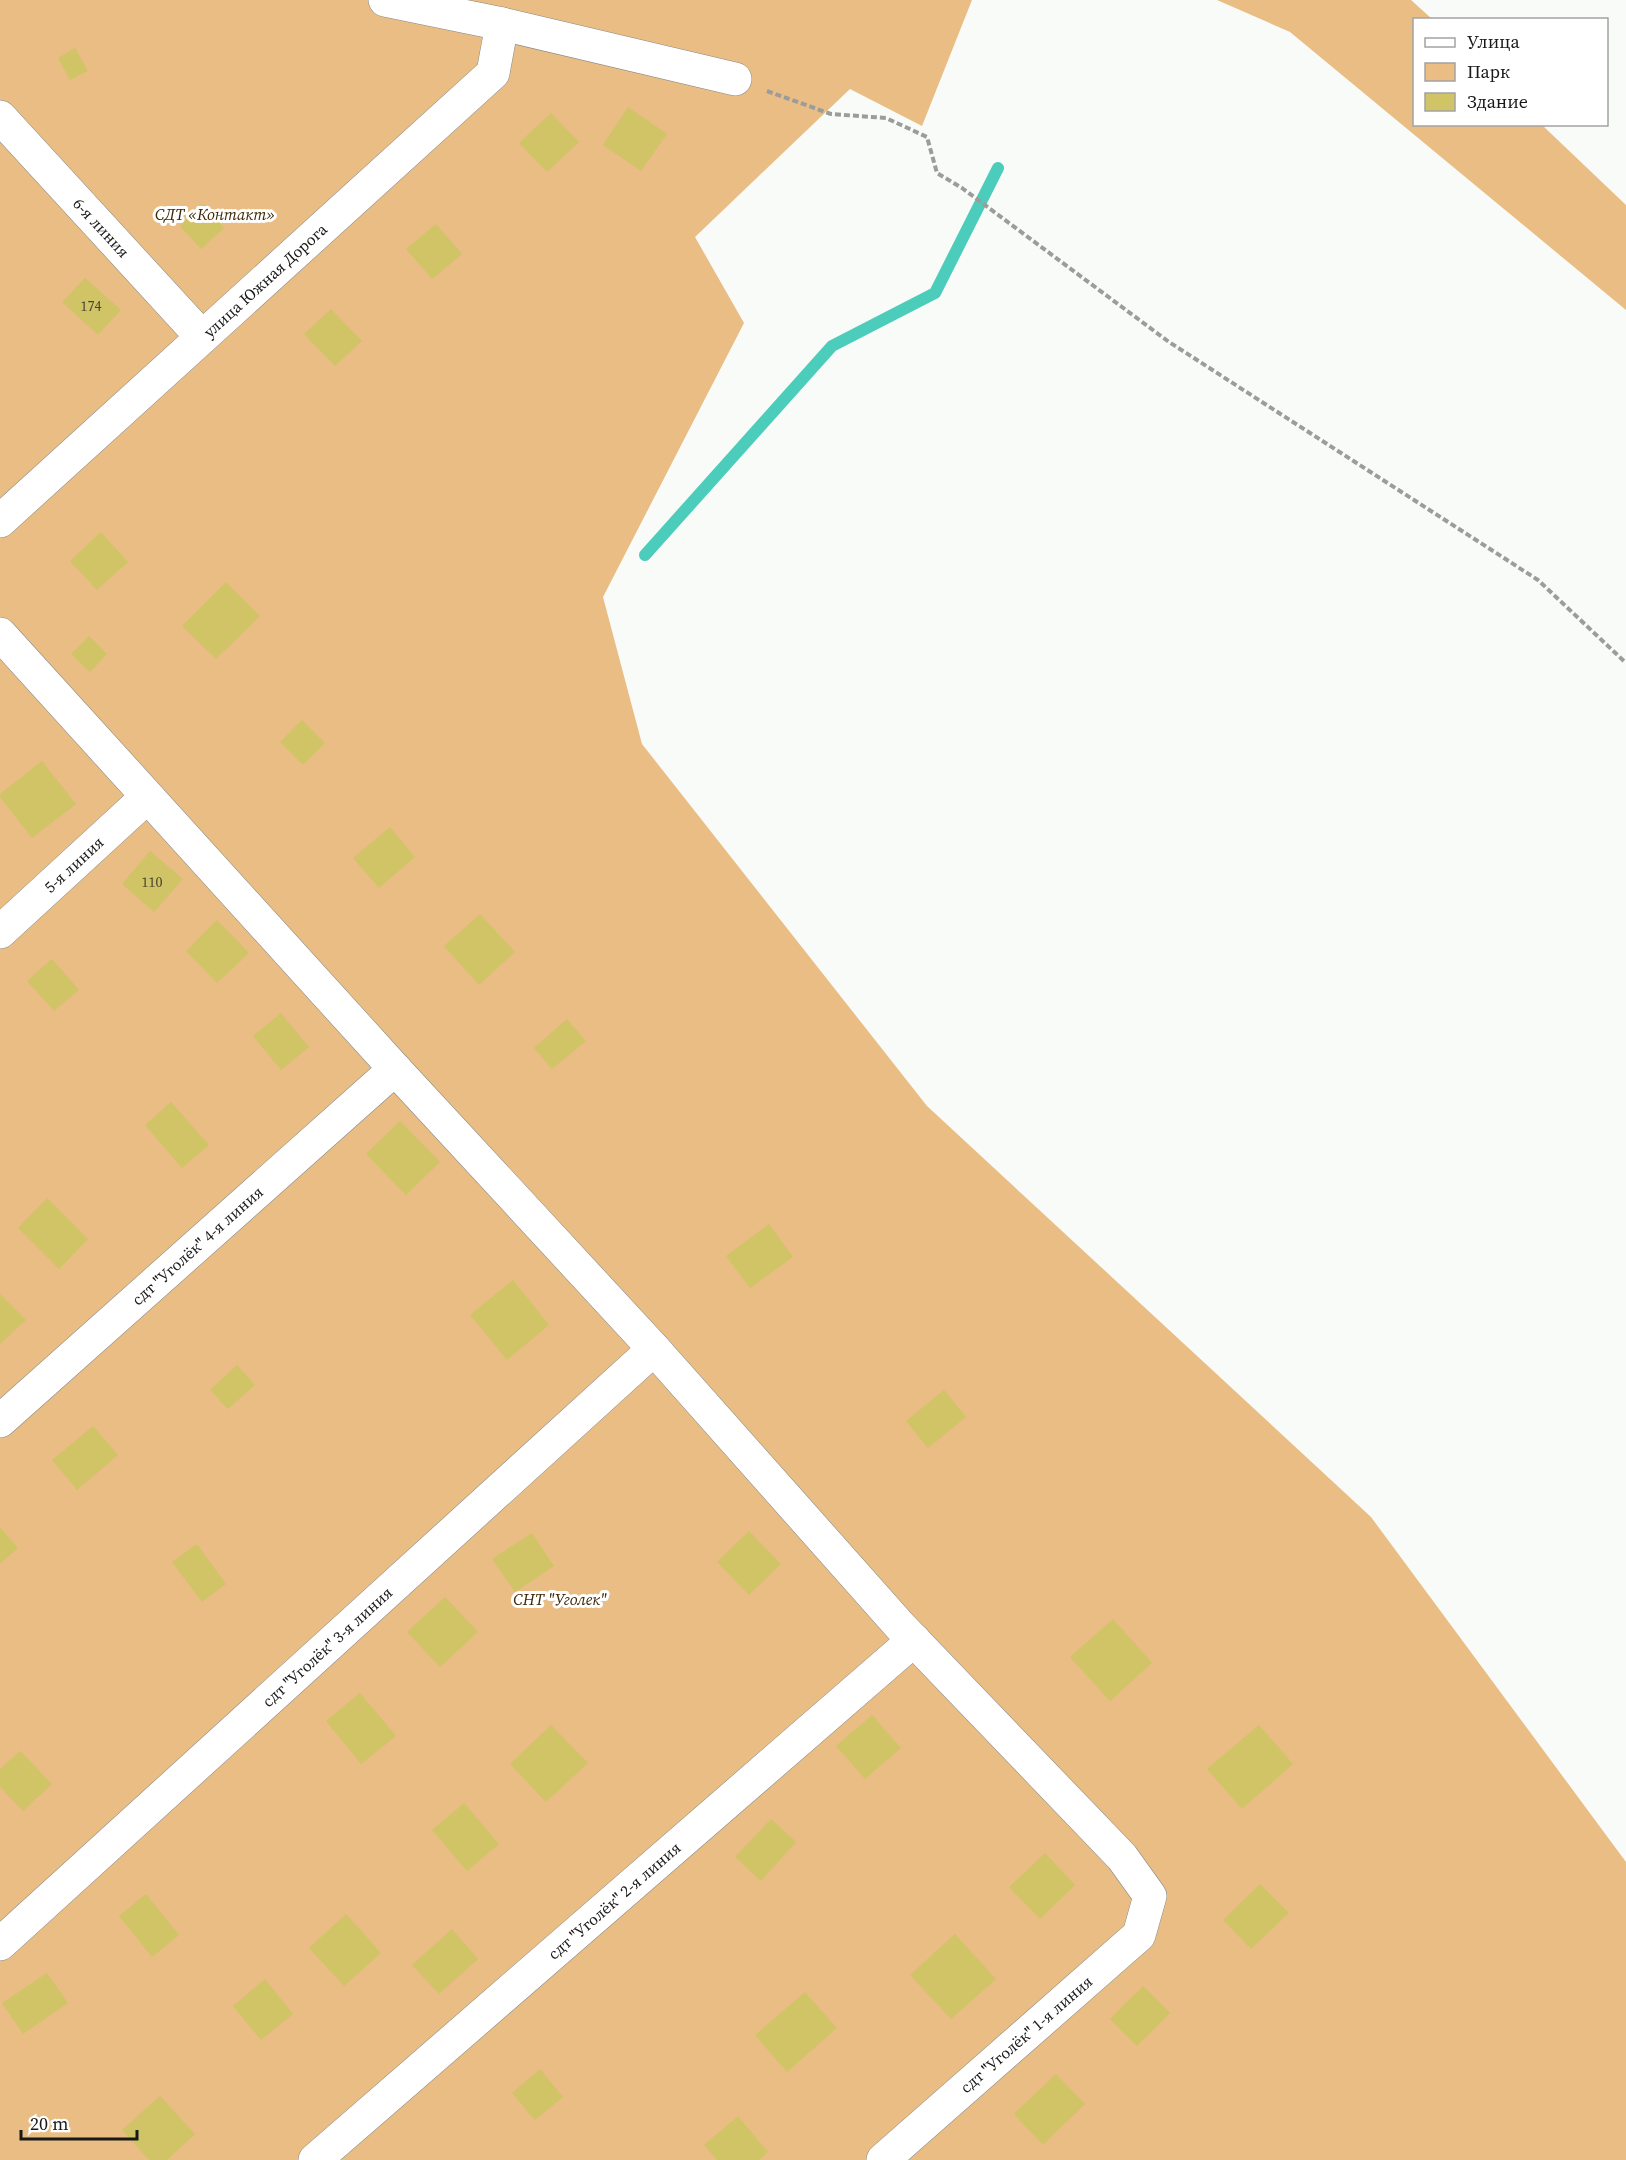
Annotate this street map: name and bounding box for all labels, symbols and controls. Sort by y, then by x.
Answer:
legend [1413,18,1608,126]
text: Улица [1467,29,1520,54]
text: Парк [1467,59,1510,84]
text: Здание [1467,89,1528,114]
street label: 6-я линия [68,193,135,262]
park label: СДТ «Контакт» [155,203,275,225]
street label: улица Южная Дорога [198,218,332,342]
house number: 174 [81,296,102,316]
street label: 5-я линия [39,831,108,897]
house number: 110 [142,872,163,892]
street label: сдт "Уголёк" 4-я линия [127,1181,268,1310]
street label: сдт "Уголёк" 3-я линия [257,1581,397,1712]
park label: СНТ "Уголек" [513,1588,607,1610]
street label: сдт "Уголёк" 2-я линия [543,1837,685,1964]
street label: сдт "Уголёк" 1-я линия [955,1970,1097,2098]
scale bar [21,2103,136,2141]
text: 20 m [30,2111,68,2136]

